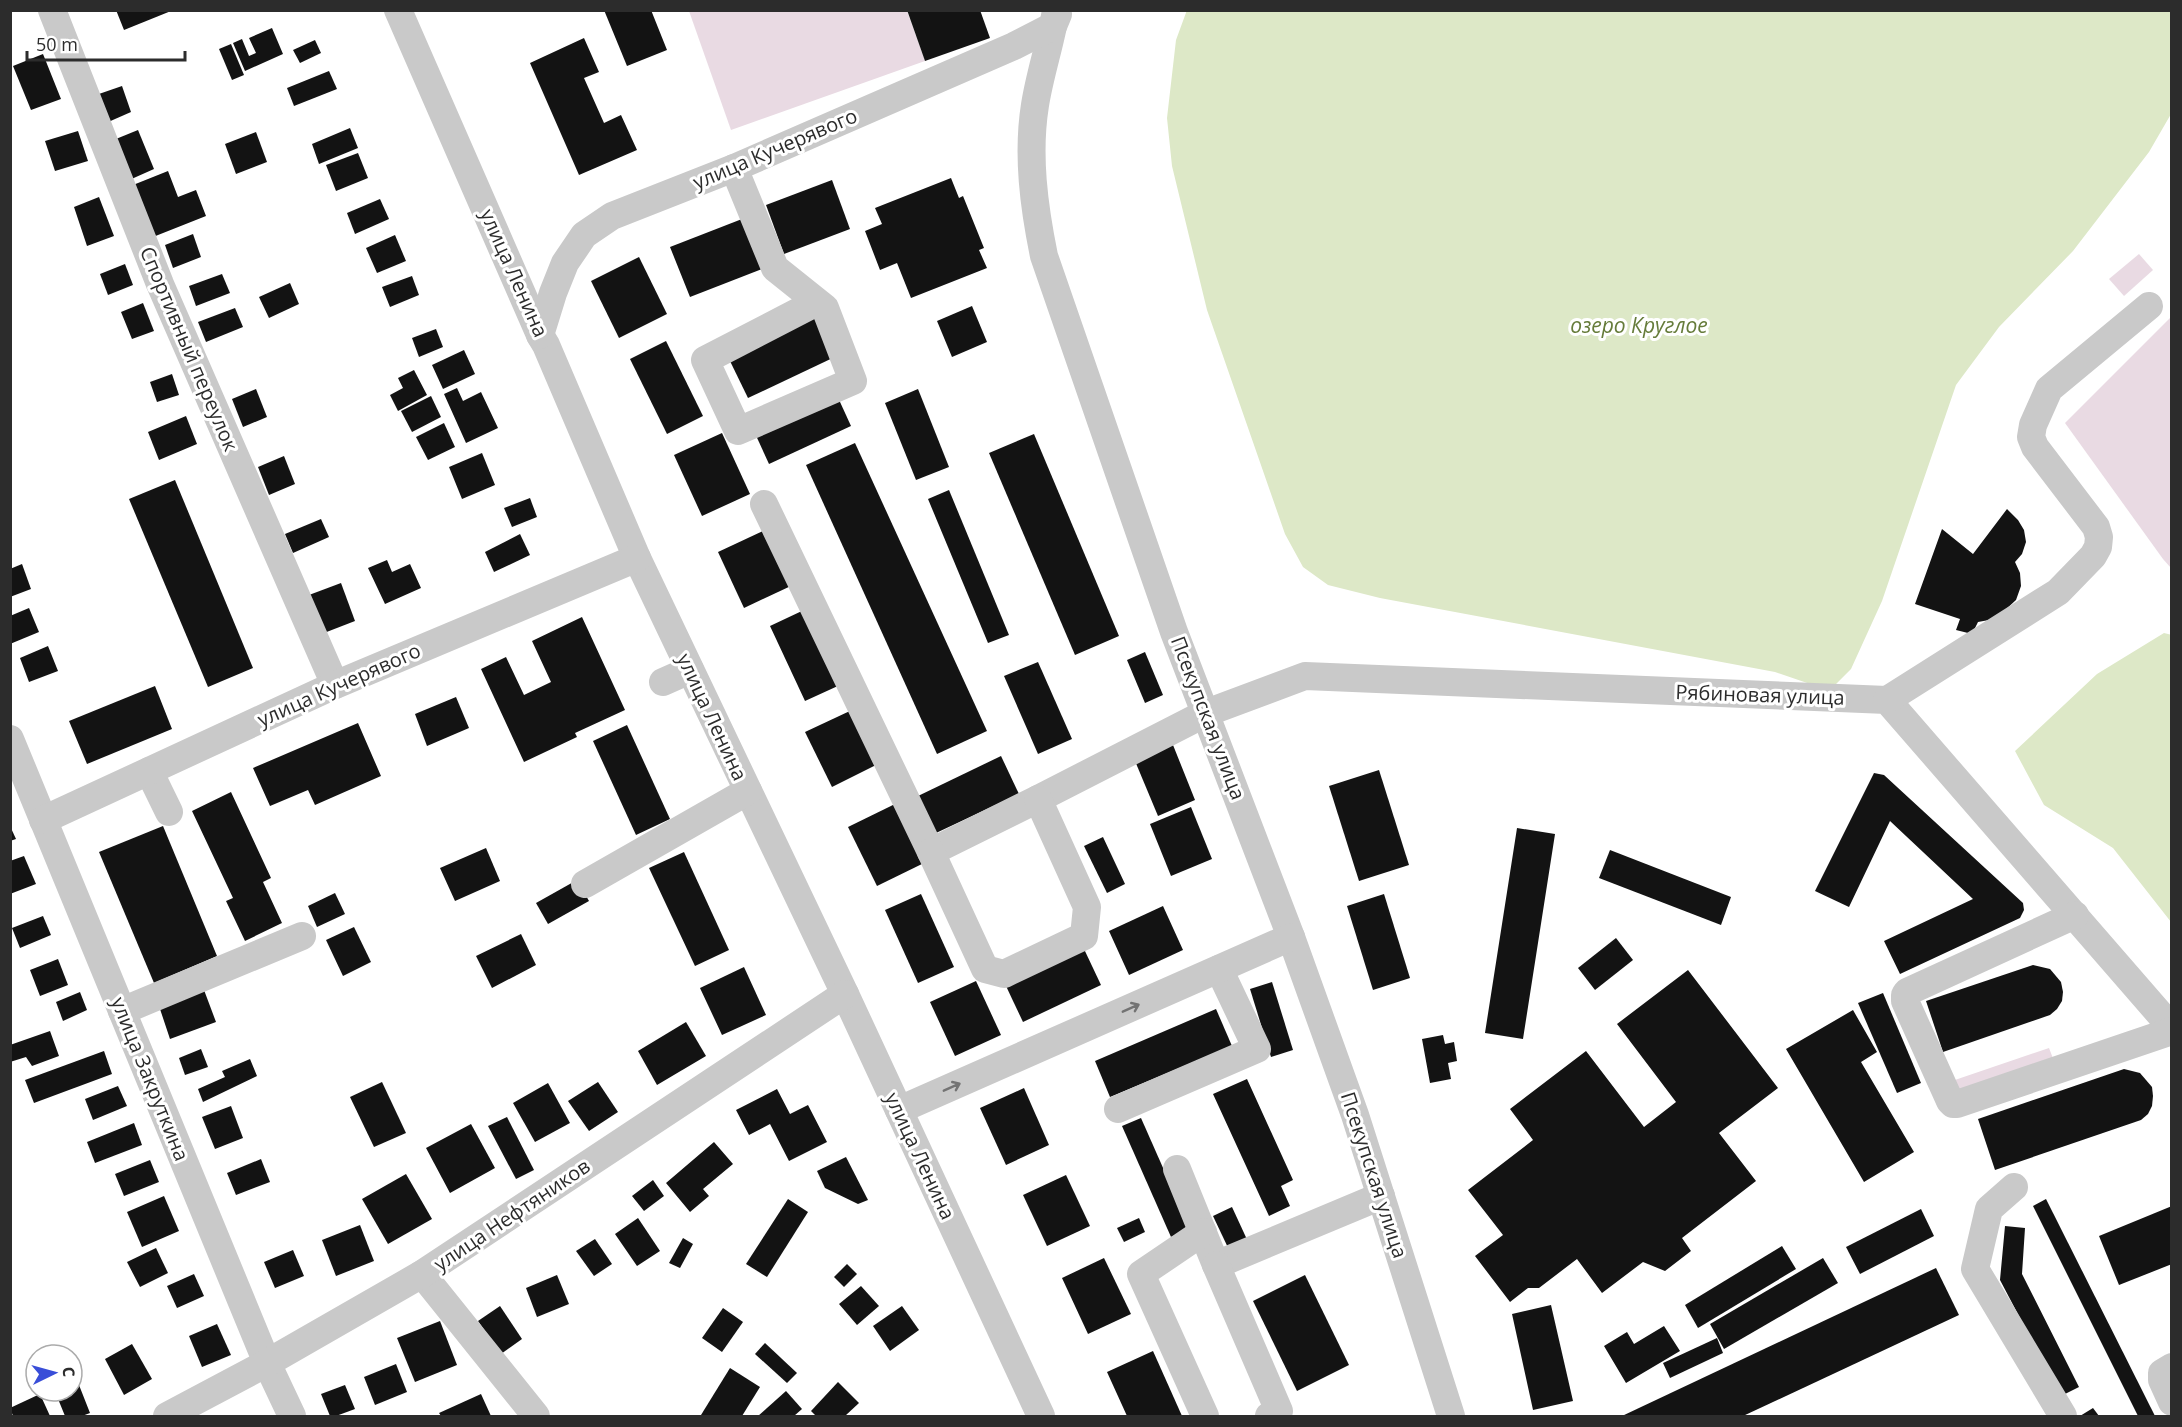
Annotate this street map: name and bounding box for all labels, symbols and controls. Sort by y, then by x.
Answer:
scale bar [27,24,184,62]
text: 50 m [36,32,78,56]
street label: улица Кучерявого [688,102,861,195]
street label: улица Ленина [474,205,555,341]
street label: Спортивный переулок [134,242,245,456]
water label: озеро Круглое [1570,311,1708,339]
street label: Псекупская улица [1165,632,1252,804]
street label: улица Кучерявого [253,636,425,733]
street label: улица Ленина [671,649,754,785]
street label: Рябиновая улица [1675,678,1845,711]
street label: улица Закруткина [105,993,196,1165]
one-way arrow [1121,1002,1140,1013]
one-way arrow [943,1080,961,1092]
street label: улица Ленина [879,1088,962,1224]
street label: Псекупская улица [1335,1088,1414,1261]
street label: улица Нефтяников [428,1152,595,1277]
north arrow [24,1343,84,1403]
text: С [58,1366,80,1378]

